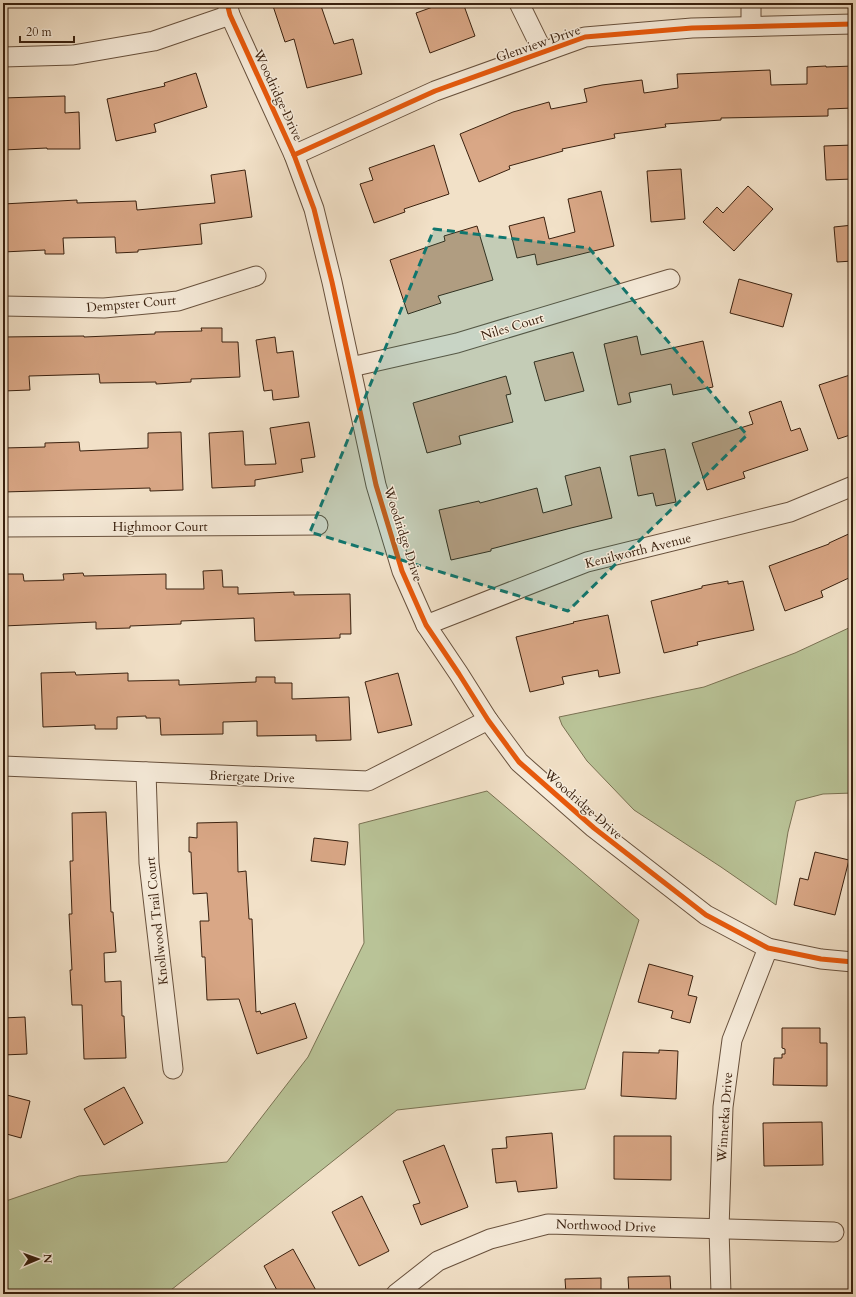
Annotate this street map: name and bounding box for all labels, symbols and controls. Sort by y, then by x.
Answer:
scale bar [20,18,74,44]
street label: Glenview Drive [494,21,583,67]
text: 20 m [26,24,53,40]
street label: Woodridge Drive [249,46,307,144]
street label: Dempster Court [86,291,177,317]
street label: Niles Court [479,309,546,345]
street label: Woodridge Drive [379,484,427,584]
street label: Highmoor Court [112,518,208,536]
street label: Kenilworth Avenue [583,529,693,573]
street label: Woodridge Drive [539,765,627,844]
street label: Briergate Drive [209,767,295,787]
street label: Knollwood Trail Court [141,856,173,986]
street label: Winnetka Drive [713,1071,737,1164]
street label: Northwood Drive [555,1215,657,1237]
north arrow [18,1239,58,1279]
text: N [40,1254,55,1264]

